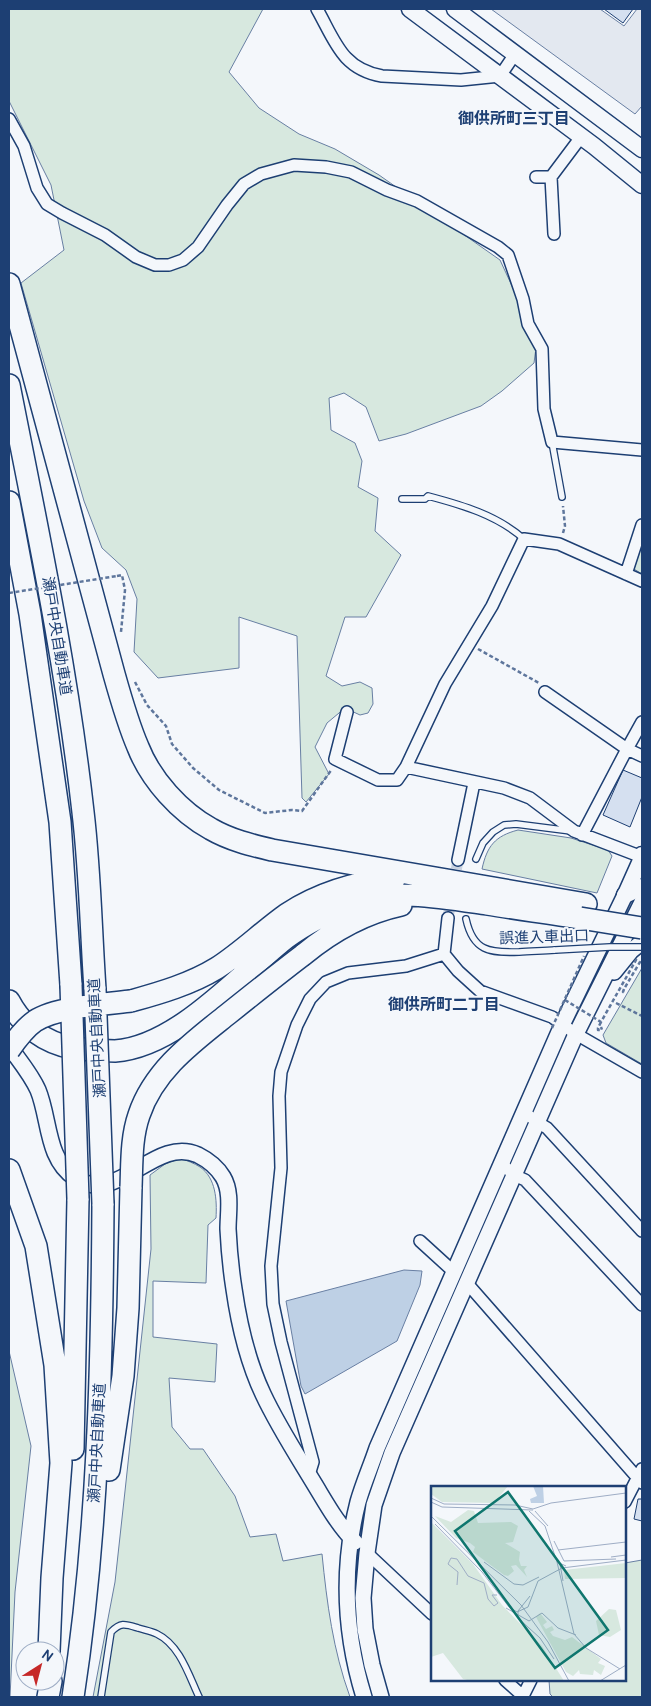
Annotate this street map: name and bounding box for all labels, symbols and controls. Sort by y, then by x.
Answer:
district label: 御供所町三丁目 [458,109,570,128]
street label: 瀬戸中央自動車道 [39,575,75,697]
street label: 誤進入車出口 [499,926,589,948]
street label: 瀬戸中央自動車道 [85,978,109,1098]
district label: 御供所町二丁目 [388,995,500,1014]
street label: 瀬戸中央自動車道 [85,1383,109,1503]
inset map [431,1486,626,1681]
north arrow [15,1641,65,1691]
text: N [38,1645,57,1666]

